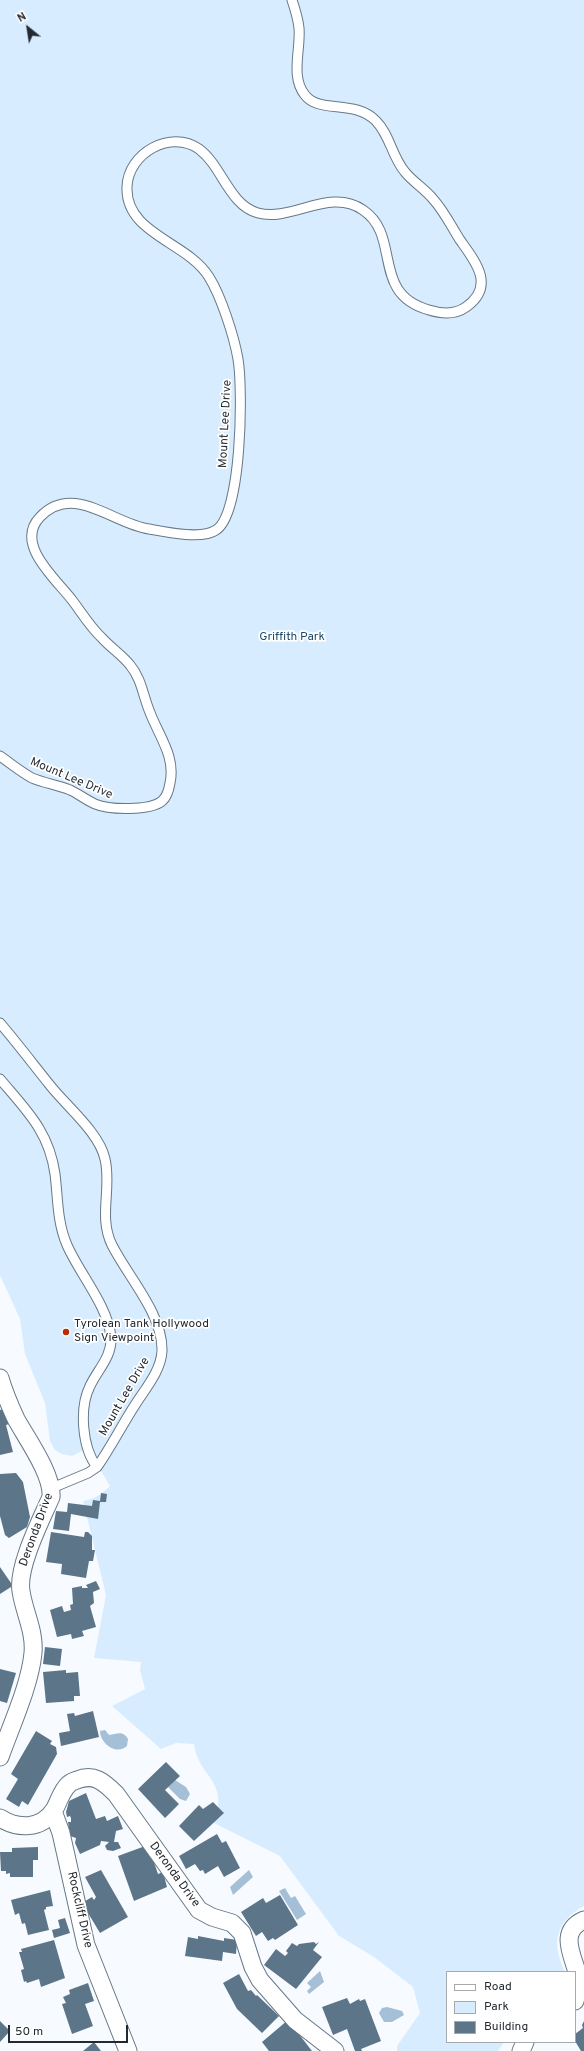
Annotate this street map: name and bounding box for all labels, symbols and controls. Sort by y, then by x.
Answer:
north arrow [8,8,48,48]
text: N [15,10,29,26]
street label: Mount Lee Drive [217,380,235,468]
park label: Griffith Park [259,631,325,645]
street label: Mount Lee Drive [28,755,114,803]
place label: Tyrolean Tank Hollywood Sign Viewpoint [74,1318,209,1346]
marker: Tyrolean Tank Hollywood Sign Viewpoint [61,1327,71,1337]
street label: Mount Lee Drive [97,1355,153,1439]
street label: Deronda Drive [17,1491,57,1569]
street label: Deronda Drive [146,1840,202,1910]
street label: Rockcliff Drive [63,1870,95,1950]
legend [446,1971,576,2043]
text: Road [484,1979,512,1995]
text: Park [484,1999,509,2015]
scale bar [10,2017,130,2043]
text: Building [484,2019,528,2035]
text: 50 m [15,2024,43,2040]

